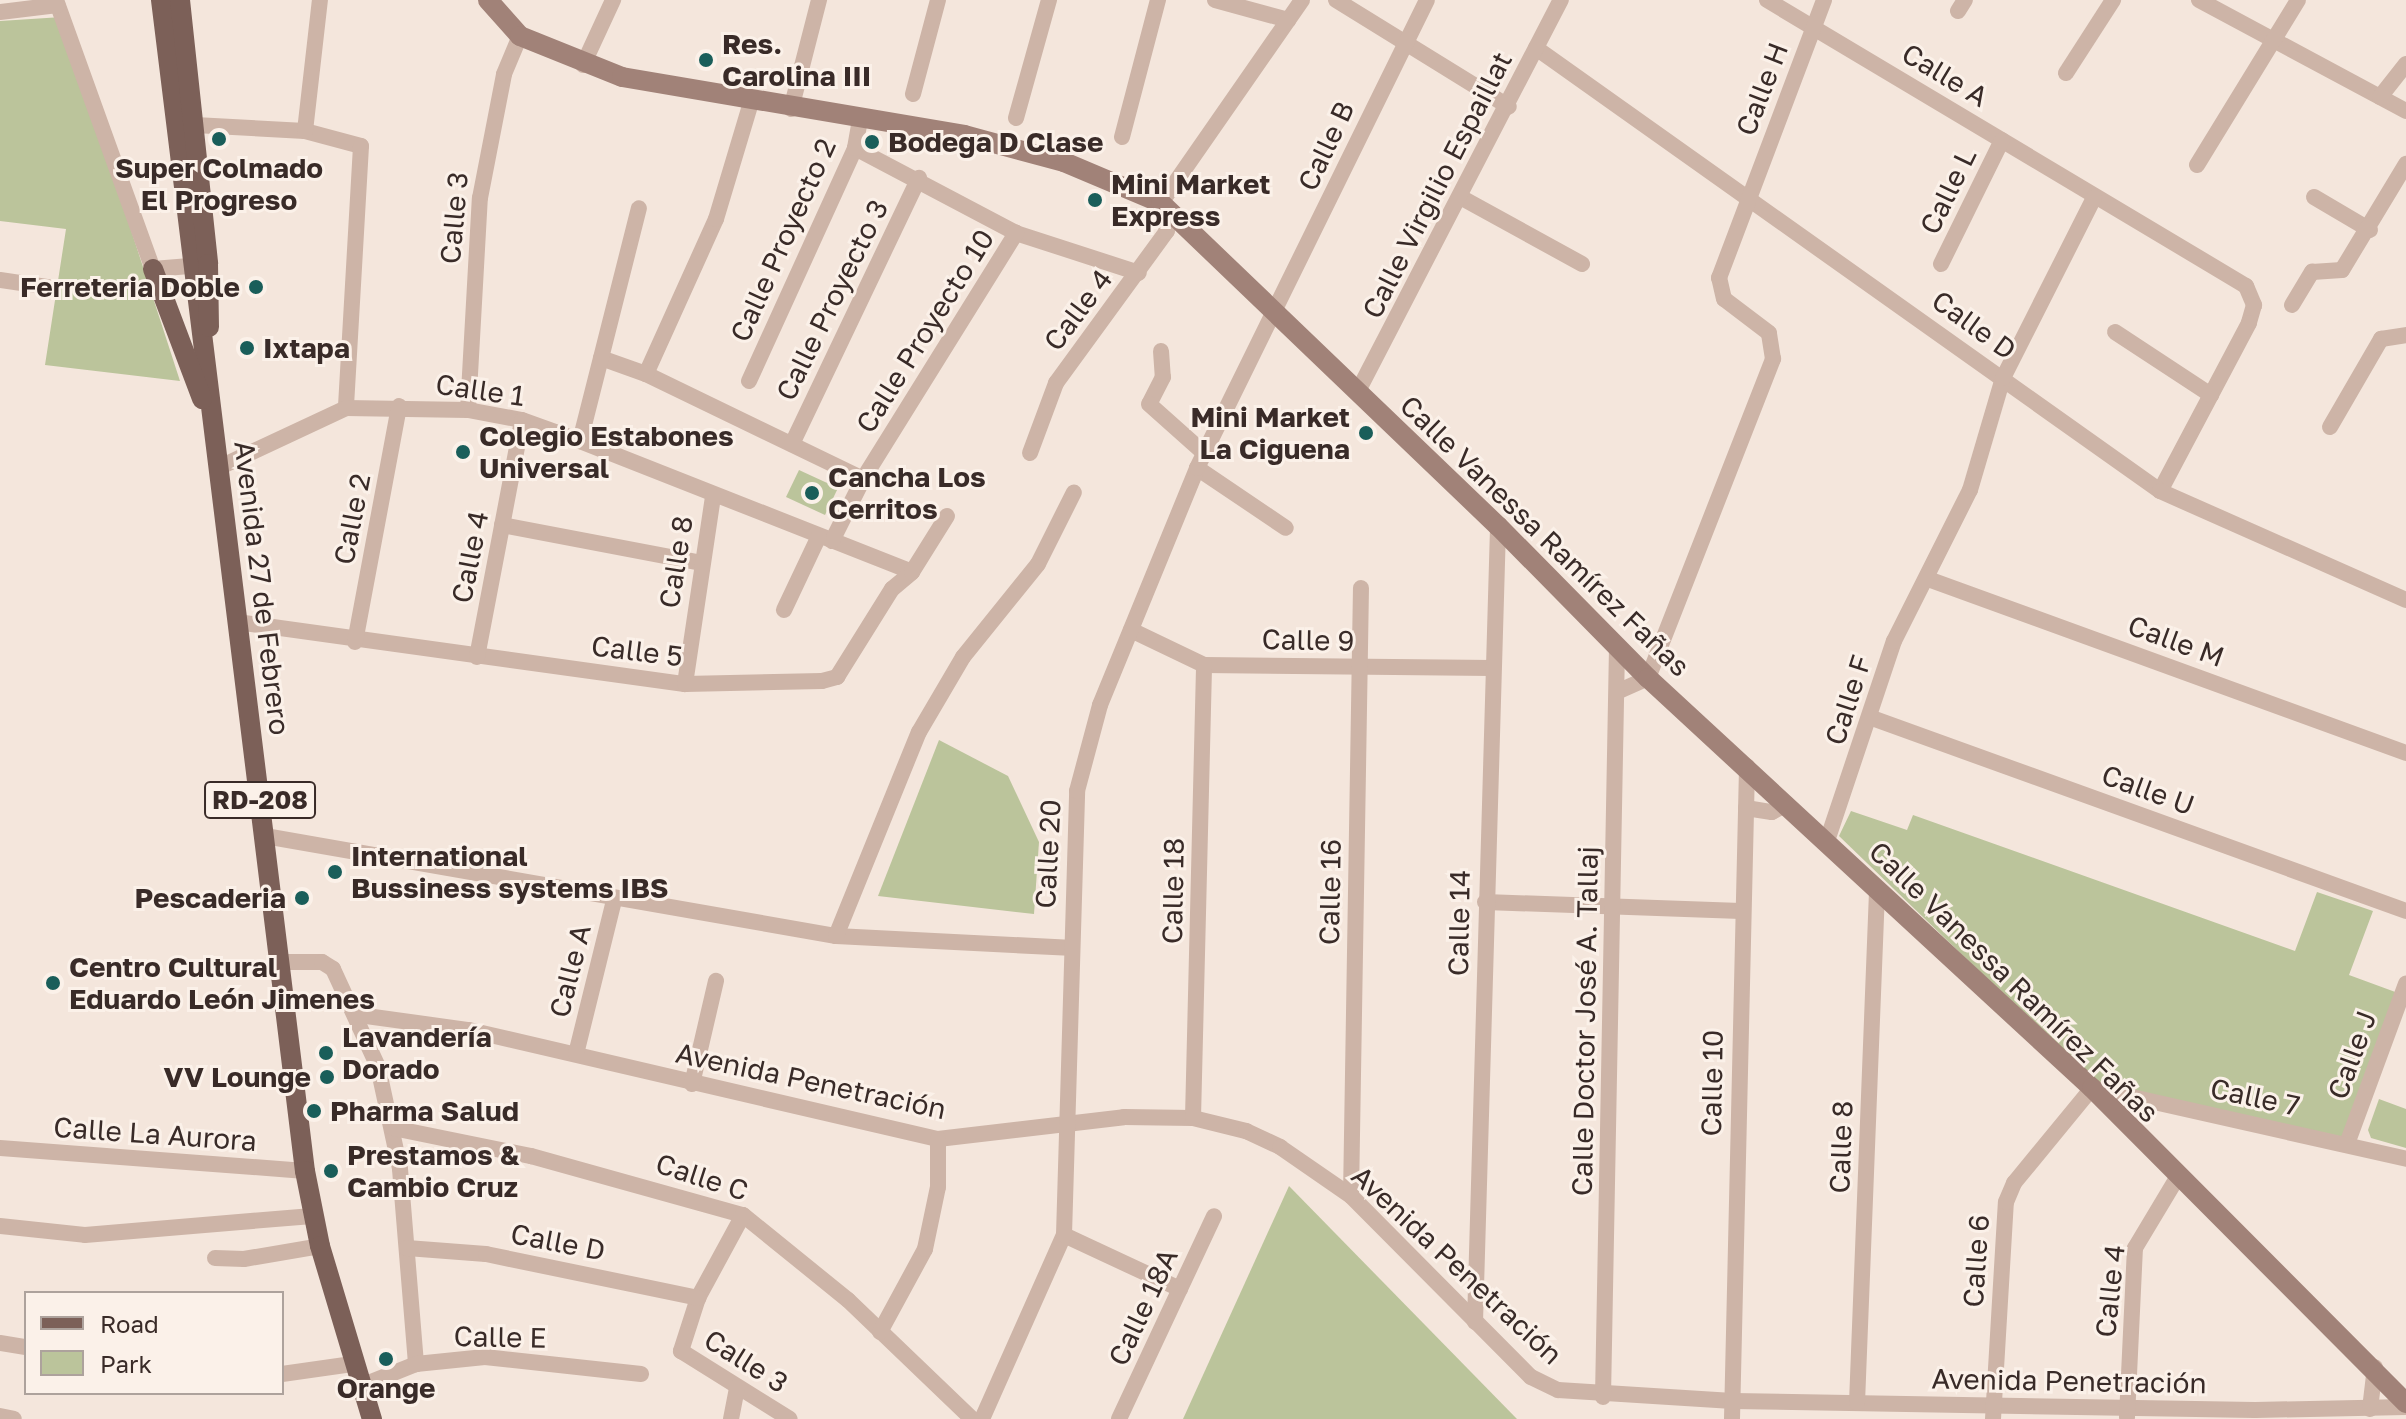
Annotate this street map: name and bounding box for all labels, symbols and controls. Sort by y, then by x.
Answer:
place label: Res. Carolina III [722,27,871,93]
street label: Calle A [1896,36,1994,114]
street label: Calle H [1729,38,1795,140]
street label: Calle Virgilio Espaillat [1355,46,1519,324]
marker: Res. Carolina III [697,51,715,69]
street label: Calle B [1291,96,1361,196]
place label: Bodega D Clase [888,125,1103,159]
marker: Super Colmado El Progreso [210,130,228,148]
street label: Calle Proyecto 2 [723,133,843,347]
marker: Bodega D Clase [863,133,881,151]
street label: Calle L [1913,142,1983,240]
place label: Super Colmado El Progreso [115,151,323,217]
place label: Mini Market Express [1111,167,1271,233]
street label: Calle 3 [433,171,475,265]
marker: Mini Market Express [1086,191,1104,209]
street label: Calle Proyecto 3 [769,194,895,406]
street label: Calle Proyecto 10 [849,223,1001,439]
street label: Calle 4 [1037,263,1119,357]
place label: Ferreteria Doble [20,270,240,304]
marker: Ferreteria Doble [247,278,265,296]
street label: Calle D [1926,283,2022,367]
place label: Ixtapa [263,331,350,365]
marker: Ixtapa [238,339,256,357]
street label: Calle 1 [433,367,527,413]
street label: Calle Vanessa Ramírez Fañas [1393,389,1697,683]
place label: Mini Market La Ciguena [1190,400,1350,466]
place label: Colegio Estabones Universal [479,419,734,485]
marker: Mini Market La Ciguena [1357,424,1375,442]
street label: Avenida 27 de Febrero [227,439,297,737]
marker: Colegio Estabones Universal [454,443,472,461]
place label: Cancha Los Cerritos [828,460,986,526]
street label: Calle 2 [327,471,377,567]
marker: Cancha Los Cerritos [803,484,821,502]
street label: Calle 4 [445,508,495,606]
street label: Calle 8 [652,514,700,610]
street label: Calle M [2123,608,2229,674]
street label: Calle 9 [1261,622,1355,658]
street label: Calle 5 [589,629,685,673]
street label: Calle F [1818,651,1878,749]
street label: Calle U [2097,758,2199,822]
road number: RD-208 [204,778,316,822]
street label: Calle 20 [1028,799,1068,909]
street label: Calle Vanessa Ramírez Fañas [1862,835,2166,1129]
street label: Calle 18 [1155,838,1191,944]
place label: International Bussiness systems IBS [351,839,669,905]
street label: Calle 16 [1312,839,1348,945]
street label: Calle Doctor José A. Tallaj [1565,846,1605,1196]
marker: International Bussiness systems IBS [326,863,344,881]
street label: Calle 14 [1441,870,1477,976]
place label: Pescaderia [134,881,286,915]
marker: Pescaderia [293,889,311,907]
street label: Calle A [542,921,598,1021]
place label: Centro Cultural Eduardo León Jimenes [69,950,375,1016]
marker: Centro Cultural Eduardo León Jimenes [44,974,62,992]
street label: Calle J [2321,1006,2383,1104]
place label: Lavandería Dorado [342,1020,492,1086]
street label: Calle 10 [1694,1029,1730,1137]
street label: Avenida Penetración [673,1036,949,1126]
marker: Lavandería Dorado [317,1044,335,1062]
place label: VV Lounge [164,1060,311,1094]
marker: VV Lounge [318,1068,336,1086]
street label: Calle 7 [2207,1071,2303,1123]
place label: Pharma Salud [330,1094,519,1128]
street label: Calle 8 [1823,1100,1859,1194]
marker: Pharma Salud [305,1102,323,1120]
street label: Calle La Aurora [52,1110,258,1158]
place label: Prestamos & Cambio Cruz [347,1138,520,1204]
street label: Calle C [652,1146,752,1208]
street label: Avenida Penetración [1345,1159,1569,1371]
marker: Prestamos & Cambio Cruz [322,1162,340,1180]
street label: Calle 6 [1956,1214,1996,1308]
street label: Calle D [508,1216,608,1268]
street label: Calle 18A [1101,1243,1185,1371]
street label: Calle 4 [2088,1243,2132,1339]
legend [24,1291,284,1395]
text: Road [100,1309,159,1338]
street label: Calle E [453,1319,547,1355]
street label: Calle 3 [698,1322,794,1400]
text: Park [100,1349,152,1378]
marker: Orange [377,1350,395,1368]
street label: Avenida Penetración [1931,1362,2207,1400]
place label: Orange [337,1371,435,1405]

